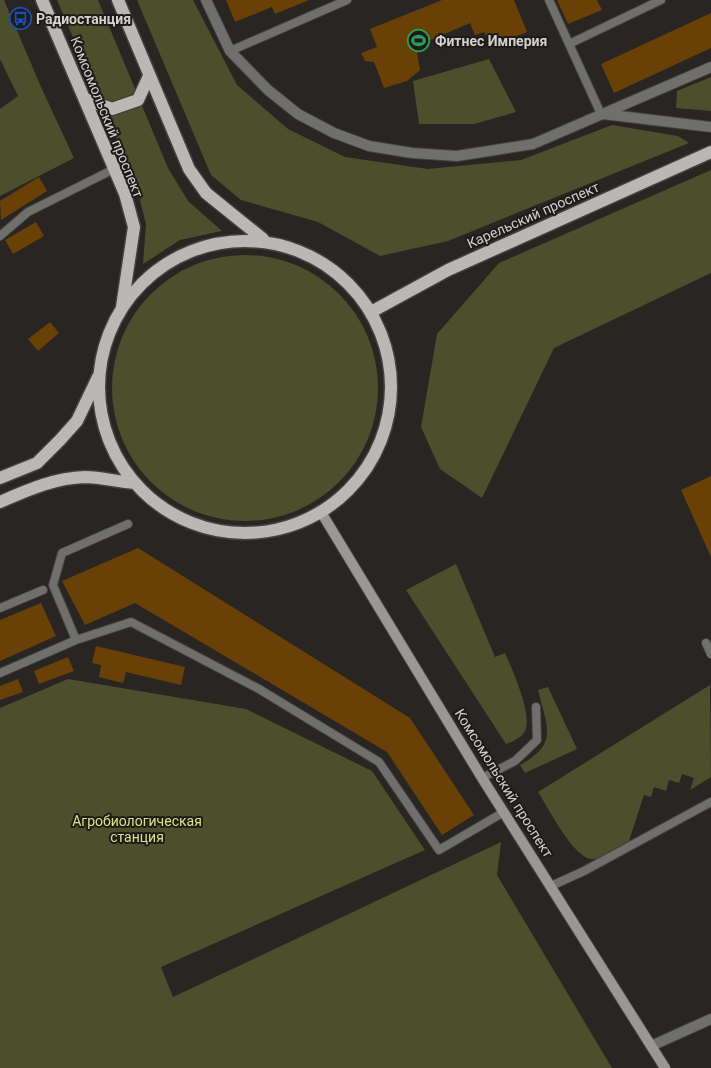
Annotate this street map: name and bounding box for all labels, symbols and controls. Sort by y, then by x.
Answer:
bus stop icon: Радиостанция [8,7,32,31]
place label: Радиостанция [36,11,131,27]
sports icon: Фитнес Империя [407,29,431,53]
place label: Фитнес Империя [435,33,547,49]
street label: Комсомольский проспект [67,34,147,200]
street label: Карельский проспект [464,178,602,251]
street label: Комсомольский проспект [452,706,557,860]
park label: Агробиологическая станция [72,813,202,845]

